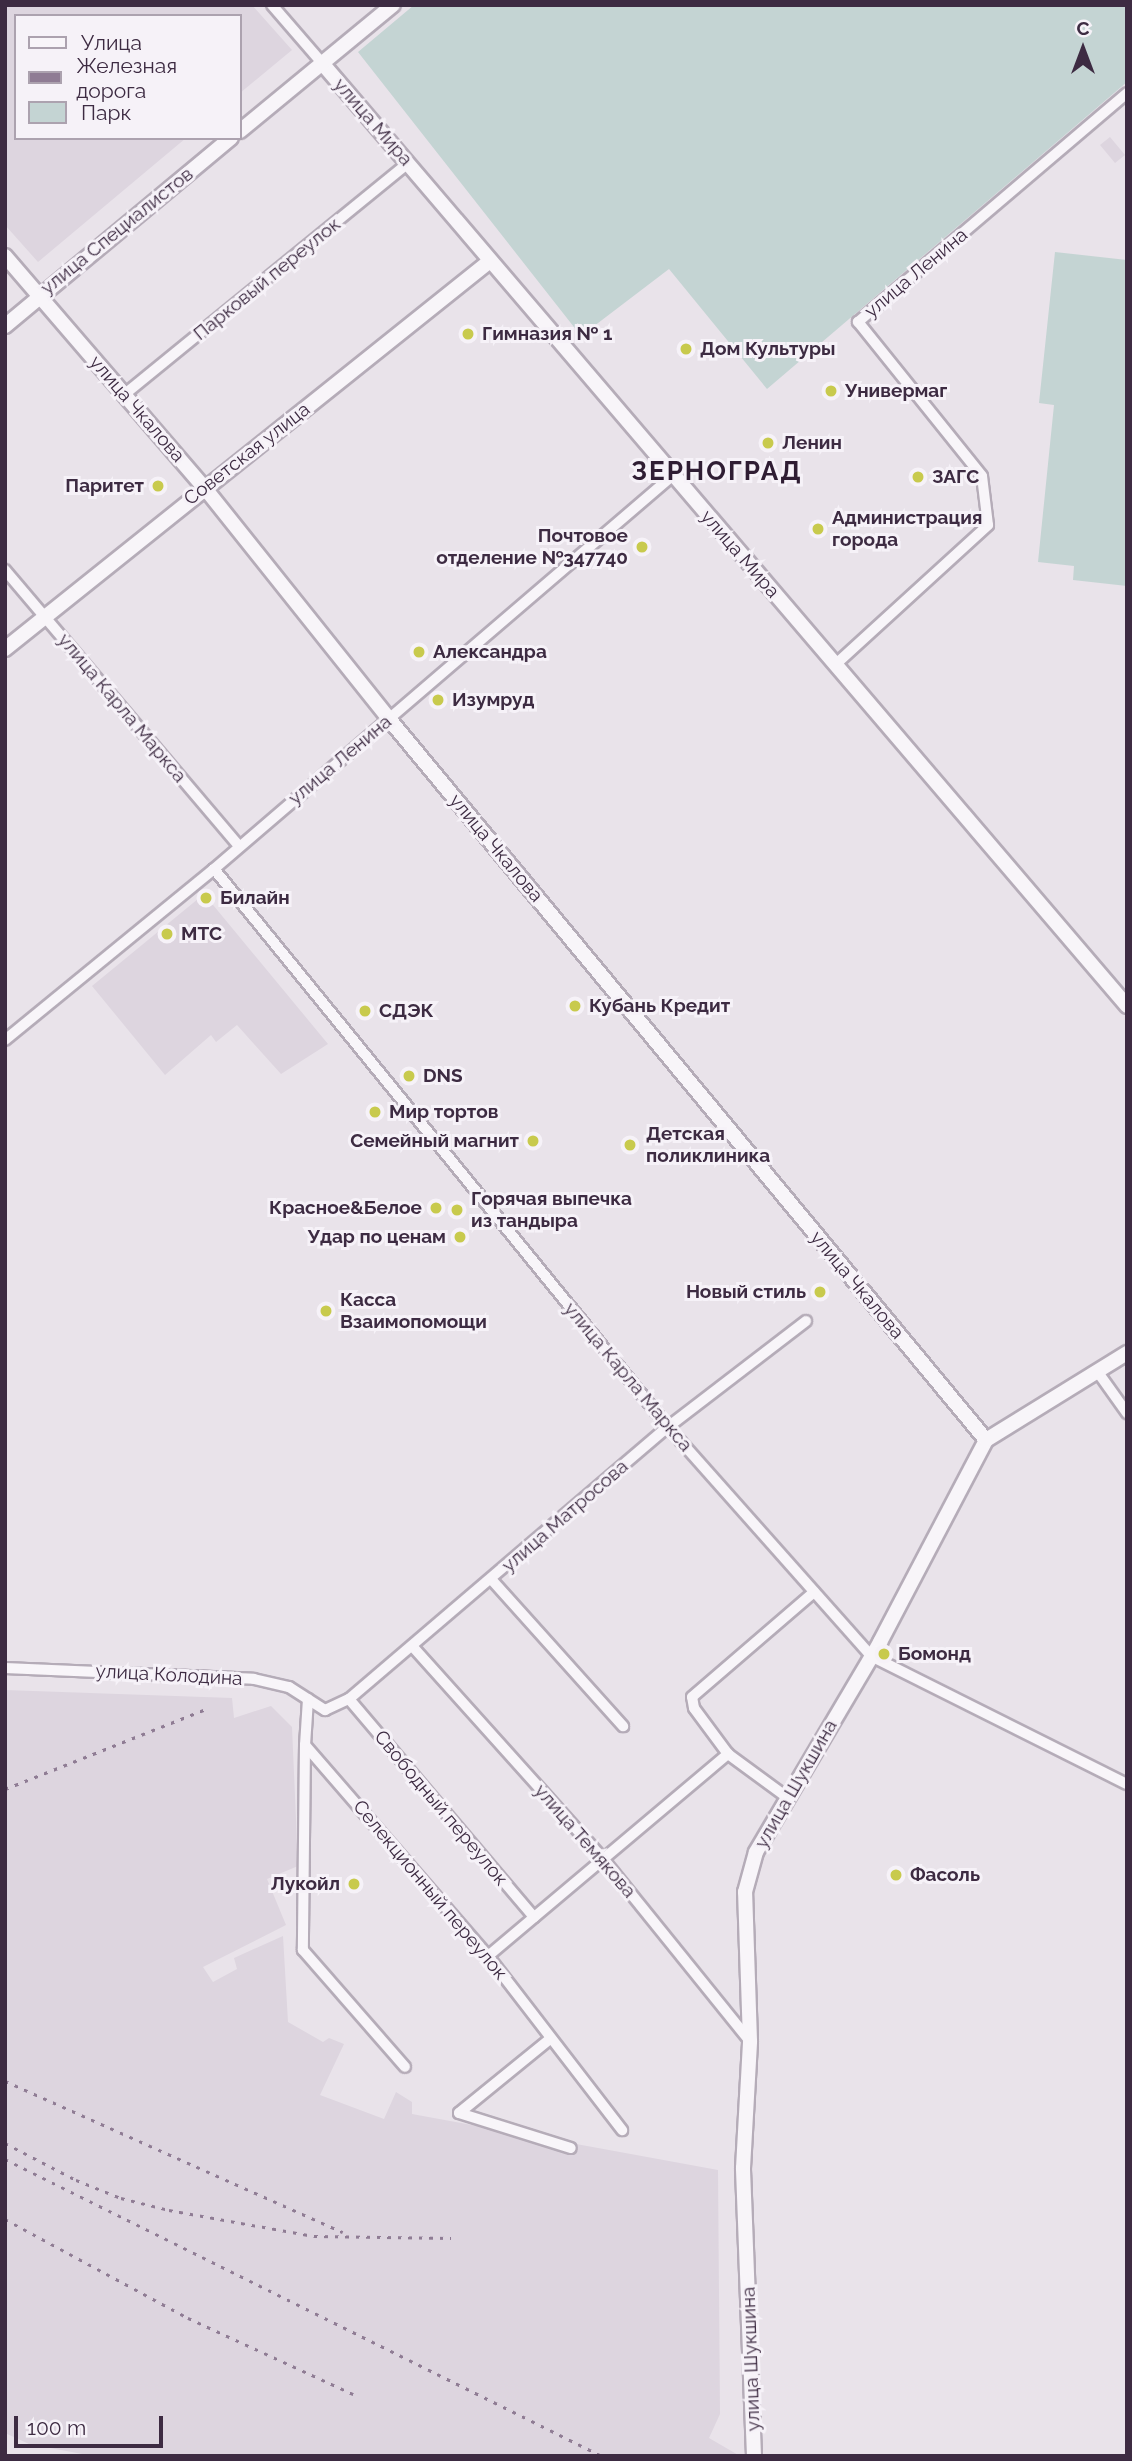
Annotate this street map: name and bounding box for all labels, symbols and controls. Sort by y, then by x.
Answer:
legend [14,14,242,140]
north arrow [1048,14,1118,84]
text: С [1076,17,1090,39]
text: Улица [81,30,142,55]
text: Железная дорога [76,53,177,103]
street label: улица Мира [329,74,417,170]
text: Парк [81,100,131,125]
street label: улица Специалистов [36,163,198,299]
street label: Парковый переулок [189,213,345,345]
street label: улица Ленина [860,223,972,323]
place label: Гимназия № 1 [482,323,612,345]
marker: Гимназия № 1 [460,326,476,342]
place label: Дом Культуры [700,338,835,360]
marker: Дом Культуры [678,341,694,357]
street label: улица Чкалова [85,351,189,467]
place label: Универмаг [845,380,947,402]
marker: Универмаг [823,383,839,399]
street label: Советская улица [179,398,315,510]
place label: Ленин [782,432,842,454]
marker: Ленин [760,435,776,451]
district label: ЗЕРНОГРАД [632,456,802,488]
place label: ЗАГС [932,466,979,488]
marker: ЗАГС [910,469,926,485]
place label: Паритет [65,475,144,497]
marker: Паритет [150,478,166,494]
street label: улица Мира [696,506,784,602]
place label: Администрация города [832,507,982,551]
marker: Администрация города [810,521,826,537]
place label: Почтовое отделение №347740 [436,525,628,569]
marker: Почтовое отделение №347740 [634,539,650,555]
street label: улица Карла Маркса [53,629,191,787]
place label: Александра [433,641,547,663]
marker: Александра [411,644,427,660]
place label: Изумруд [452,689,534,711]
marker: Изумруд [430,692,446,708]
street label: улица Ленина [284,710,396,810]
street label: улица Чкалова [444,789,548,907]
place label: Билайн [220,887,290,909]
marker: Билайн [198,890,214,906]
place label: МТС [181,923,222,945]
marker: МТС [159,926,175,942]
place label: Кубань Кредит [589,995,730,1017]
marker: Кубань Кредит [567,998,583,1014]
place label: СДЭК [379,1000,434,1022]
marker: СДЭК [357,1003,373,1019]
place label: DNS [423,1065,463,1087]
marker: DNS [401,1068,417,1084]
place label: Мир тортов [389,1101,498,1123]
marker: Мир тортов [367,1104,383,1120]
place label: Детская поликлиника [646,1123,770,1167]
place label: Семейный магнит [350,1130,519,1152]
marker: Семейный магнит [525,1133,541,1149]
marker: Детская поликлиника [620,1135,640,1155]
place label: Горячая выпечка из тандыра [471,1188,632,1232]
place label: Красное&Белое [269,1197,422,1219]
marker: Красное&Белое [428,1200,444,1216]
marker: Горячая выпечка из тандыра [449,1202,465,1218]
place label: Удар по ценам [308,1226,446,1248]
street label: улица Чкалова [805,1226,909,1344]
marker: Удар по ценам [452,1229,468,1245]
place label: Новый стиль [686,1281,806,1303]
marker: Новый стиль [812,1284,828,1300]
place label: Касса Взаимопомощи [340,1289,487,1333]
street label: улица Карла Маркса [559,1298,697,1456]
marker: Касса Взаимопомощи [318,1303,334,1319]
street label: улица Матросова [497,1455,633,1577]
place label: Бомонд [898,1643,971,1665]
marker: Бомонд [876,1646,892,1662]
street label: улица Колодина [95,1660,243,1690]
street label: улица Шукшина [750,1716,842,1852]
street label: Свободный переулок [369,1726,513,1890]
street label: улица Темякова [529,1779,641,1903]
street label: Селекционный переулок [348,1795,512,1985]
place label: Фасоль [910,1864,980,1886]
marker: Фасоль [888,1867,904,1883]
place label: Лукойл [271,1873,340,1895]
marker: Лукойл [346,1876,362,1892]
street label: улица Шукшина [737,2286,765,2432]
scale bar [18,2402,166,2446]
text: 100 m [27,2415,86,2440]

